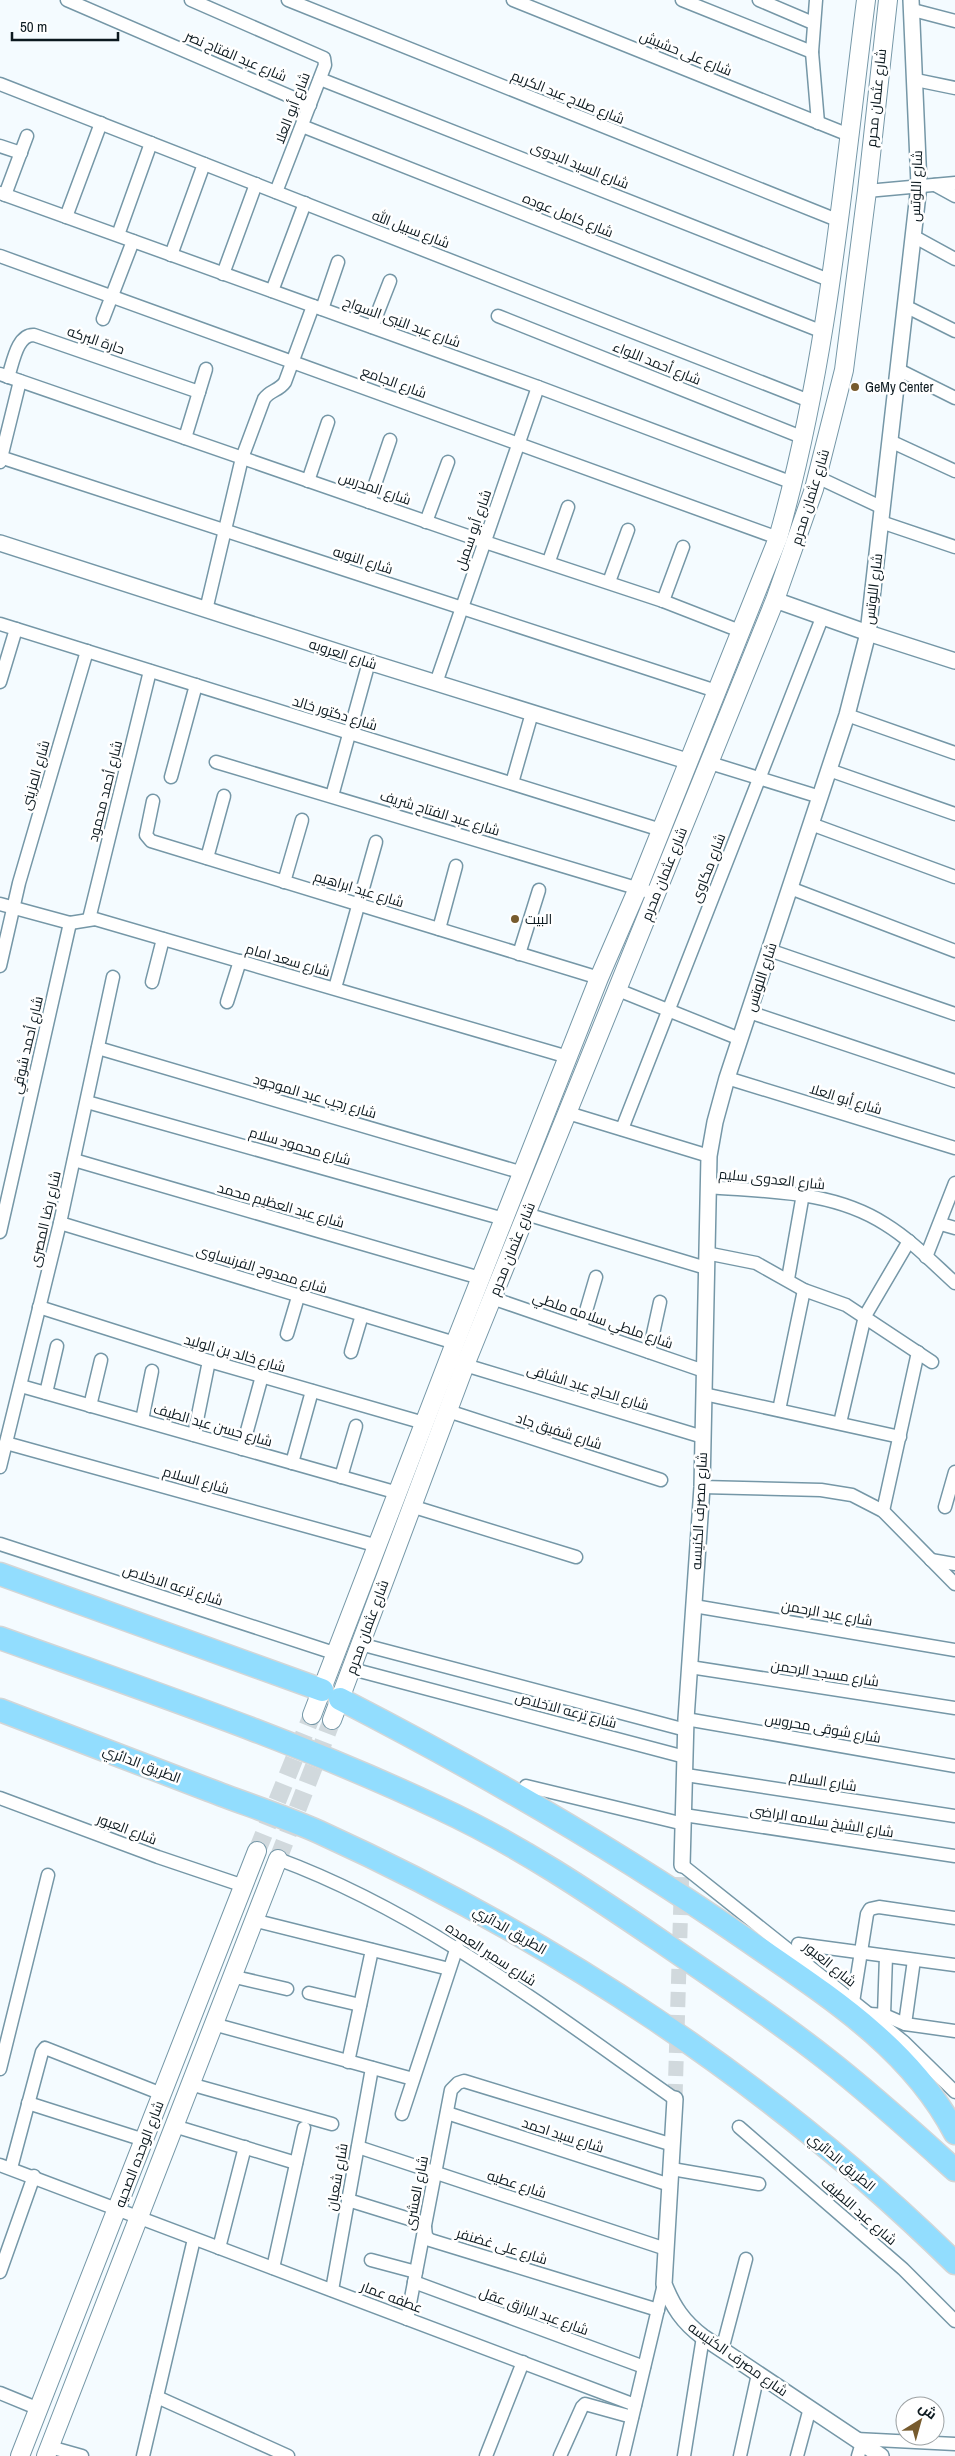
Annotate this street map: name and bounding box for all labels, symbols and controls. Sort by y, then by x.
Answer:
scale bar [12,10,119,42]
text: 50 m [20,16,47,37]
street label: شارع عبد الفتاح نصر [181,26,290,86]
street label: شارع على حشيش [637,26,735,80]
street label: شارع عثمان محرم [862,48,891,148]
street label: شارع صلاح عبد الكريم [508,66,627,129]
street label: شارع أبو العلا [270,70,314,146]
street label: شارع السيد البدوى [528,137,632,193]
street label: شارع اللوتس [906,150,926,222]
street label: شارع كامل عوده [520,189,616,241]
street label: شارع سبيل الله [370,206,452,252]
street label: شارع عبد النبى السواح [341,292,463,352]
street label: حارة البركه [65,322,127,358]
street label: شارع أحمد اللواء [610,337,704,389]
street label: شارع الجامع [359,362,429,402]
place label: GeMy Center [865,378,933,396]
marker: GeMy Center [849,381,861,393]
street label: شارع عثمان محرم [787,447,834,547]
street label: شارع المدرس [336,467,414,509]
street label: شارع أبو سمبل [451,487,495,573]
street label: شارع النوبه [331,542,395,578]
street label: شارع اللوتس [860,552,886,626]
street label: شارع العروبه [307,635,379,673]
street label: شارع دكتور خالد [290,692,380,734]
street label: شارع المزينى [16,738,54,812]
street label: شارع أحمد محمود [84,739,126,843]
street label: شارع عبد الفتاح شريف [378,786,502,840]
street label: شارع عثمان محرم [637,825,692,924]
street label: شارع مكاوى [687,831,729,905]
street label: شارع عيد ابراهيم [311,867,406,912]
place label: البيت [525,910,552,928]
marker: البيت [509,913,521,925]
street label: شارع سعد امام [243,939,332,982]
street label: شارع اللوتس [741,940,781,1014]
street label: شارع أحمد شوقي [7,994,50,1096]
street label: شارع رجب عبد الموجود [251,1070,379,1122]
street label: شارع أبو العلا [807,1079,885,1119]
street label: شارع محمود سلام [247,1123,353,1170]
street label: شارع العدوى سليم [718,1164,826,1195]
street label: شارع رضا المصرى [25,1169,65,1269]
street label: شارع عبد العظيم محمد [215,1178,347,1233]
street label: شارع عثمان محرم [485,1200,540,1299]
street label: شارع ممدوح الفرنساوى [194,1241,330,1297]
street label: شارع ملطي سلامه ملطي [530,1288,675,1355]
street label: شارع خالد بن الوليد [182,1330,288,1376]
street label: شارع الحاج عبد الشافى [525,1360,651,1414]
street label: شارع حسن عبد الطيف [151,1399,275,1451]
street label: شارع شفيق جاد [514,1409,604,1453]
street label: شارع مصرف الكنيسه [687,1452,711,1570]
street label: شارع السلام [161,1462,231,1499]
street label: شارع ترعه الاخلاص [121,1560,225,1610]
street label: شارع عثمان محرم [342,1577,393,1677]
street label: شارع عبد الرحمن [780,1596,874,1630]
street label: شارع مسجد الرحمن [770,1656,880,1690]
street label: شارع ترعه الاخلاص [513,1688,619,1732]
street label: شارع شوقى محروس [764,1709,882,1747]
street label: الطريق الدائري [99,1741,184,1790]
street label: شارع السلام [788,1767,858,1796]
street label: شارع الشيخ سلامه الراضى [749,1801,895,1841]
street label: شارع العبور [94,1809,160,1849]
street label: الطريق الدائري [468,1902,550,1961]
street label: شارع سمير العمده [442,1918,540,1990]
street label: شارع العبور [799,1937,860,1991]
street label: شارع الوحده الصحيه [110,2098,168,2210]
street label: شارع سيد احمد [520,2113,606,2157]
street label: الطريق الدائري [803,2129,879,2198]
street label: شارع شعبان [322,2142,352,2212]
street label: شارع العشرى [400,2154,432,2232]
street label: شارع عطيه [485,2166,549,2202]
street label: شارع عبد اللطيف [817,2173,901,2249]
street label: شارع على غضنفر [453,2223,550,2268]
street label: عطفه عمار [358,2277,425,2317]
street label: شارع عبد الرازق عقل [477,2283,591,2339]
street label: شارع مصرف الكنيسه [685,2318,791,2400]
north arrow [895,2396,945,2446]
text: ش [915,2398,940,2423]

